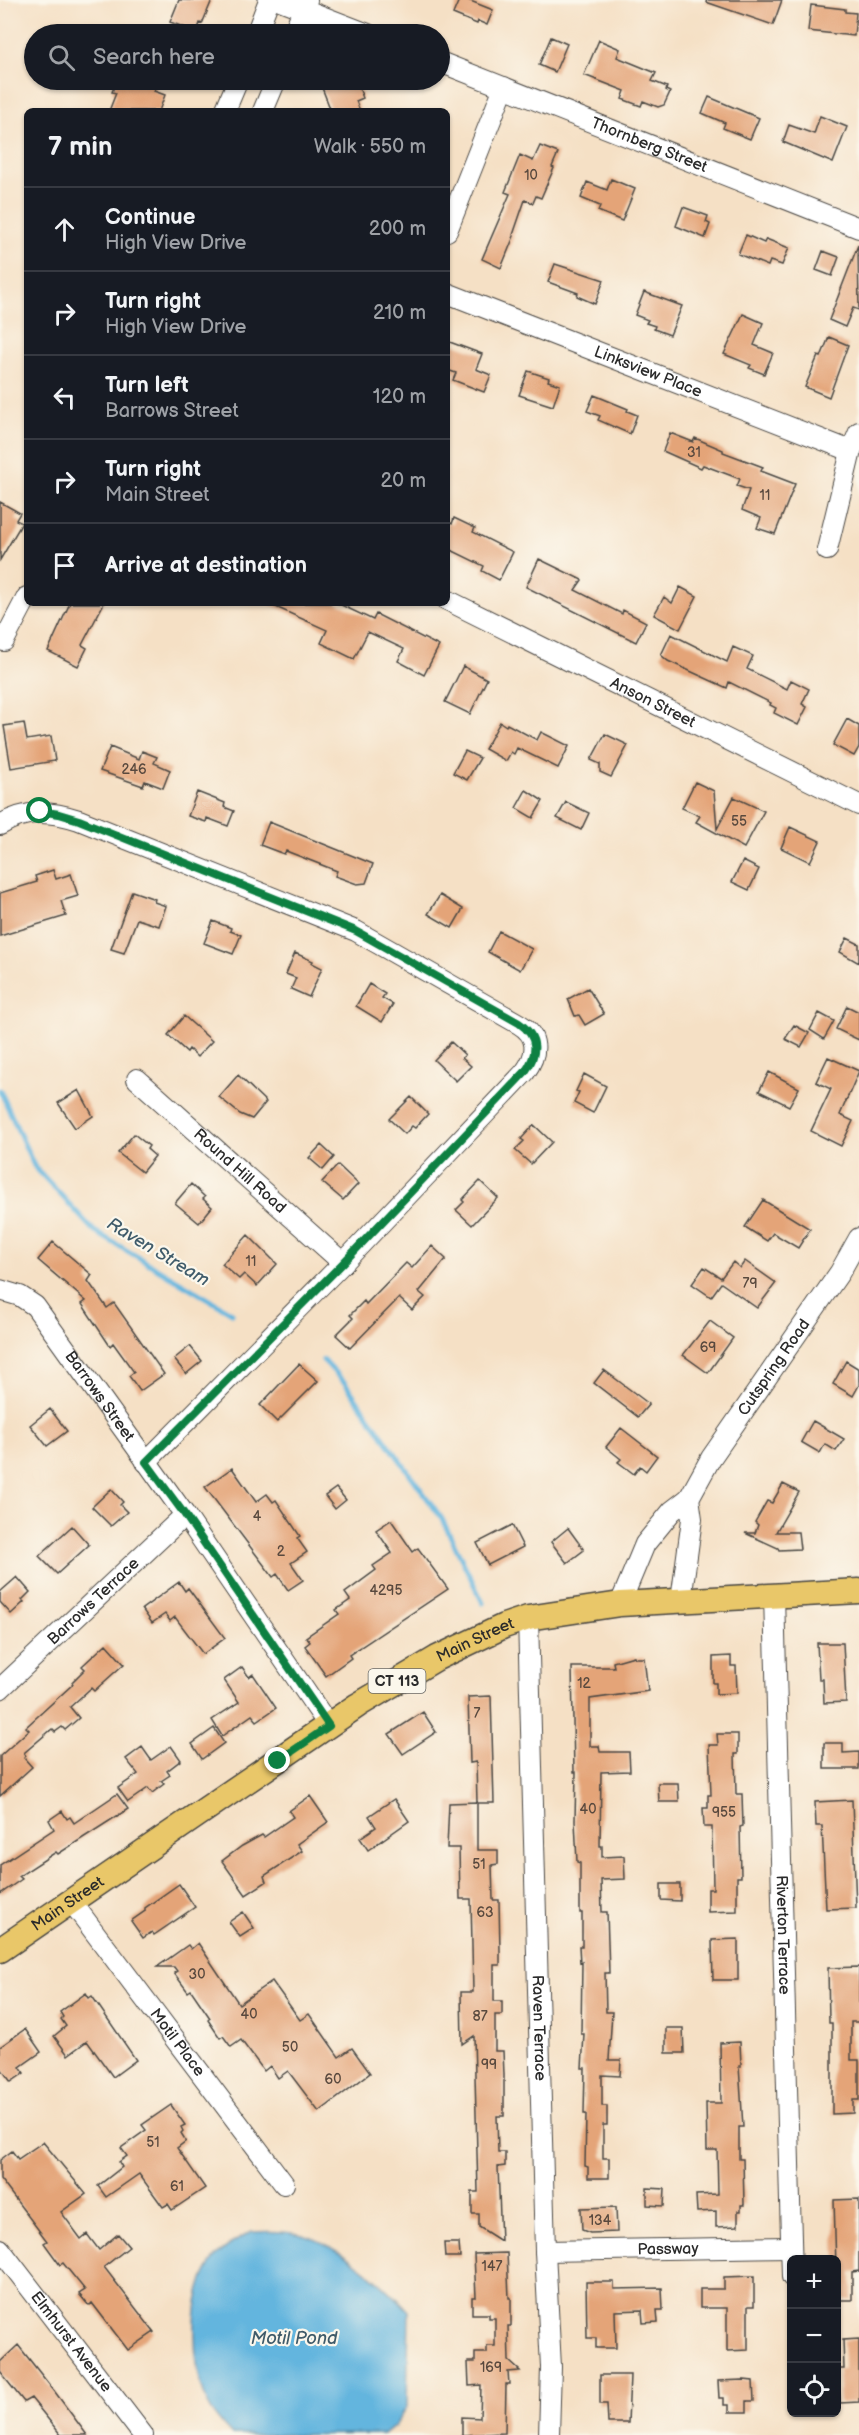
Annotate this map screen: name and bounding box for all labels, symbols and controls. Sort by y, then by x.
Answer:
search box [24,24,450,90]
icon: search [45,41,78,74]
text: Search here [93,44,215,71]
street label: Thornberg Street [588,113,710,176]
text: 7 min [48,132,112,163]
text: Walk · 550 m [314,135,426,159]
house number: 10 [524,167,538,184]
text: Continue [105,204,195,231]
icon: ahead [48,213,81,246]
text: 200 m [369,217,426,241]
text: High View Drive [105,231,246,255]
text: Turn right [105,288,201,315]
icon: right [48,297,81,330]
text: 210 m [373,301,426,325]
text: High View Drive [105,315,246,339]
street label: Linksview Place [591,342,705,402]
text: Turn left [105,372,189,399]
icon: left [48,381,81,414]
text: 120 m [373,385,426,409]
text: Barrows Street [105,399,239,423]
house number: 31 [687,444,701,461]
text: Turn right [105,456,201,483]
icon: right [48,465,81,498]
text: 20 m [381,469,426,493]
text: Main Street [105,483,209,507]
house number: 11 [760,487,770,504]
icon: arrive [48,549,81,582]
text: Arrive at destination [105,552,307,579]
street label: Anson Street [607,673,699,732]
house number: 246 [121,761,147,778]
route start [26,797,52,823]
house number: 55 [731,813,747,830]
street label: Round Hill Road [190,1125,290,1217]
water label: Raven Stream [103,1213,213,1291]
house number: 11 [246,1253,256,1270]
house number: 79 [743,1275,757,1292]
street label: Cutspring Road [734,1315,814,1419]
house number: 69 [700,1339,716,1356]
street label: Barrows Street [61,1347,139,1445]
house number: 4 [253,1508,262,1525]
house number: 2 [277,1543,286,1560]
street label: Barrows Terrace [44,1553,143,1649]
house number: 4295 [370,1582,402,1599]
street label: Main Street [433,1614,516,1666]
road number: CT 113 [368,1669,426,1693]
house number: 12 [577,1675,592,1692]
house number: 7 [474,1705,481,1722]
route end [264,1747,290,1773]
house number: 40 [580,1801,596,1818]
house number: 955 [712,1804,736,1821]
house number: 51 [472,1856,486,1873]
street label: Main Street [28,1872,108,1935]
street label: Riverton Terrace [772,1875,794,1995]
house number: 63 [476,1904,494,1921]
house number: 30 [189,1966,205,1983]
street label: Raven Terrace [528,1975,550,2082]
street label: Motil Place [146,2005,209,2080]
house number: 40 [241,2006,257,2023]
house number: 87 [472,2008,488,2025]
house number: 50 [282,2039,298,2056]
house number: 99 [481,2056,497,2073]
house number: 60 [325,2071,341,2088]
house number: 51 [146,2134,160,2151]
house number: 61 [170,2178,184,2195]
house number: 134 [589,2212,612,2229]
street label: Passway [637,2239,700,2259]
map controls [787,2255,841,2417]
button: + [787,2255,841,2309]
house number: 147 [482,2258,503,2275]
street label: Elmhurst Avenue [27,2288,116,2396]
button: − [787,2309,841,2363]
water label: Motil Pond [251,2328,338,2349]
house number: 169 [480,2359,502,2376]
button: locate [787,2363,841,2417]

